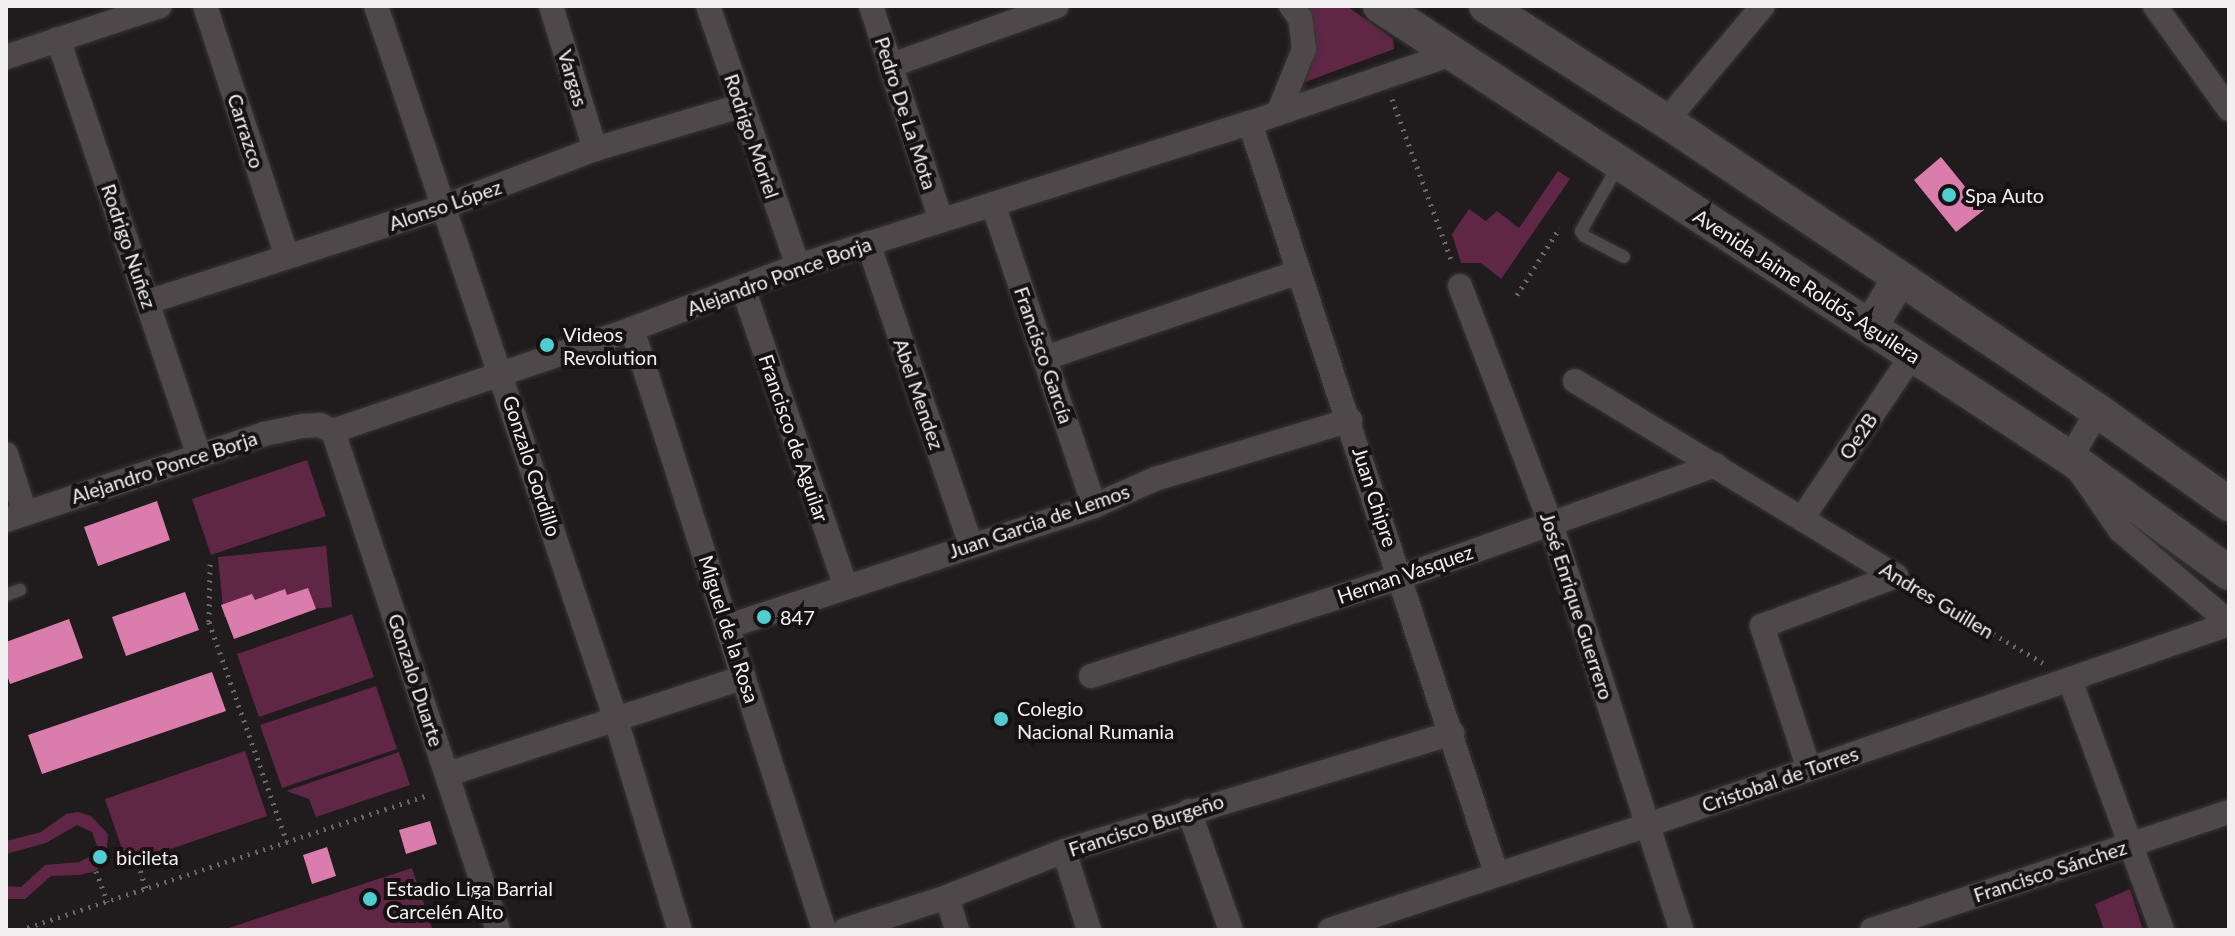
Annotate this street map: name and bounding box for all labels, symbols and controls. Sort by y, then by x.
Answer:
street label: Pedro De La Mota [870,34,942,192]
street label: Vargas [553,47,593,109]
street label: Rodrigo Moriel [719,71,785,201]
street label: Carrazco [223,91,269,171]
street label: Alonso López [386,175,504,235]
street label: Rodrigo Nuñez [96,181,162,311]
place label: Spa Auto [1965,183,2045,207]
marker: Spa Auto [1940,186,1958,204]
street label: Avenida Jaime Roldós Aguilera [1689,203,1925,369]
street label: Alejandro Ponce Borja [684,231,874,321]
street label: Francisco García [1009,283,1079,427]
place label: Videos Revolution [563,322,657,369]
street label: Abel Mendez [889,335,949,453]
marker: Videos Revolution [538,336,556,354]
street label: Francisco de Aguilar [754,351,834,525]
street label: Gonzalo Gordillo [498,393,566,539]
street label: Oe2B [1834,408,1882,464]
street label: Alejandro Ponce Borja [68,426,260,508]
street label: Juan Chipre [1348,444,1402,550]
street label: Juan Garcia de Lemos [945,479,1133,563]
street label: José Enrique Guerrero [1535,509,1619,703]
street label: Hernan Vasquez [1334,539,1476,609]
street label: Miguel de la Rosa [694,552,764,706]
street label: Andres Guillen [1876,557,1998,643]
place label: 847 [780,605,815,629]
marker: 847 [755,608,773,626]
street label: Gonzalo Duarte [383,611,449,749]
place label: Colegio Nacional Rumania [1017,696,1174,743]
marker: Colegio Nacional Rumania [992,710,1010,728]
street label: Cristobal de Torres [1698,741,1862,817]
street label: Francisco Burgeño [1065,789,1227,861]
street label: Francisco Sánchez [1970,835,2130,907]
place label: bicileta [116,845,179,869]
marker: bicileta [91,848,109,866]
place label: Estadio Liga Barrial Carcelén Alto [386,876,553,923]
marker: Estadio Liga Barrial Carcelén Alto [361,890,379,908]

